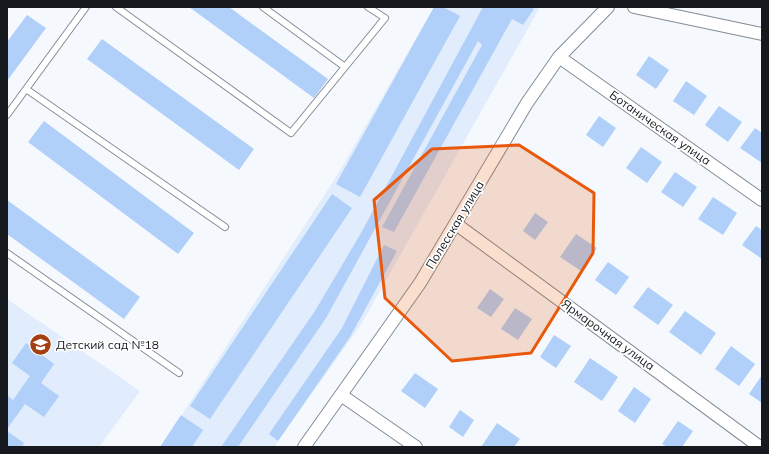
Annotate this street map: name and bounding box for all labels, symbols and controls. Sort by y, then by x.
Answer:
street label: Ботаническая улица [607,87,714,168]
street label: Полесская улица [422,178,487,272]
street label: Ярмарочная улица [559,296,658,373]
school or university icon: Детский сад №18 [27,332,53,358]
place label: Детский сад №18 [56,337,159,352]

